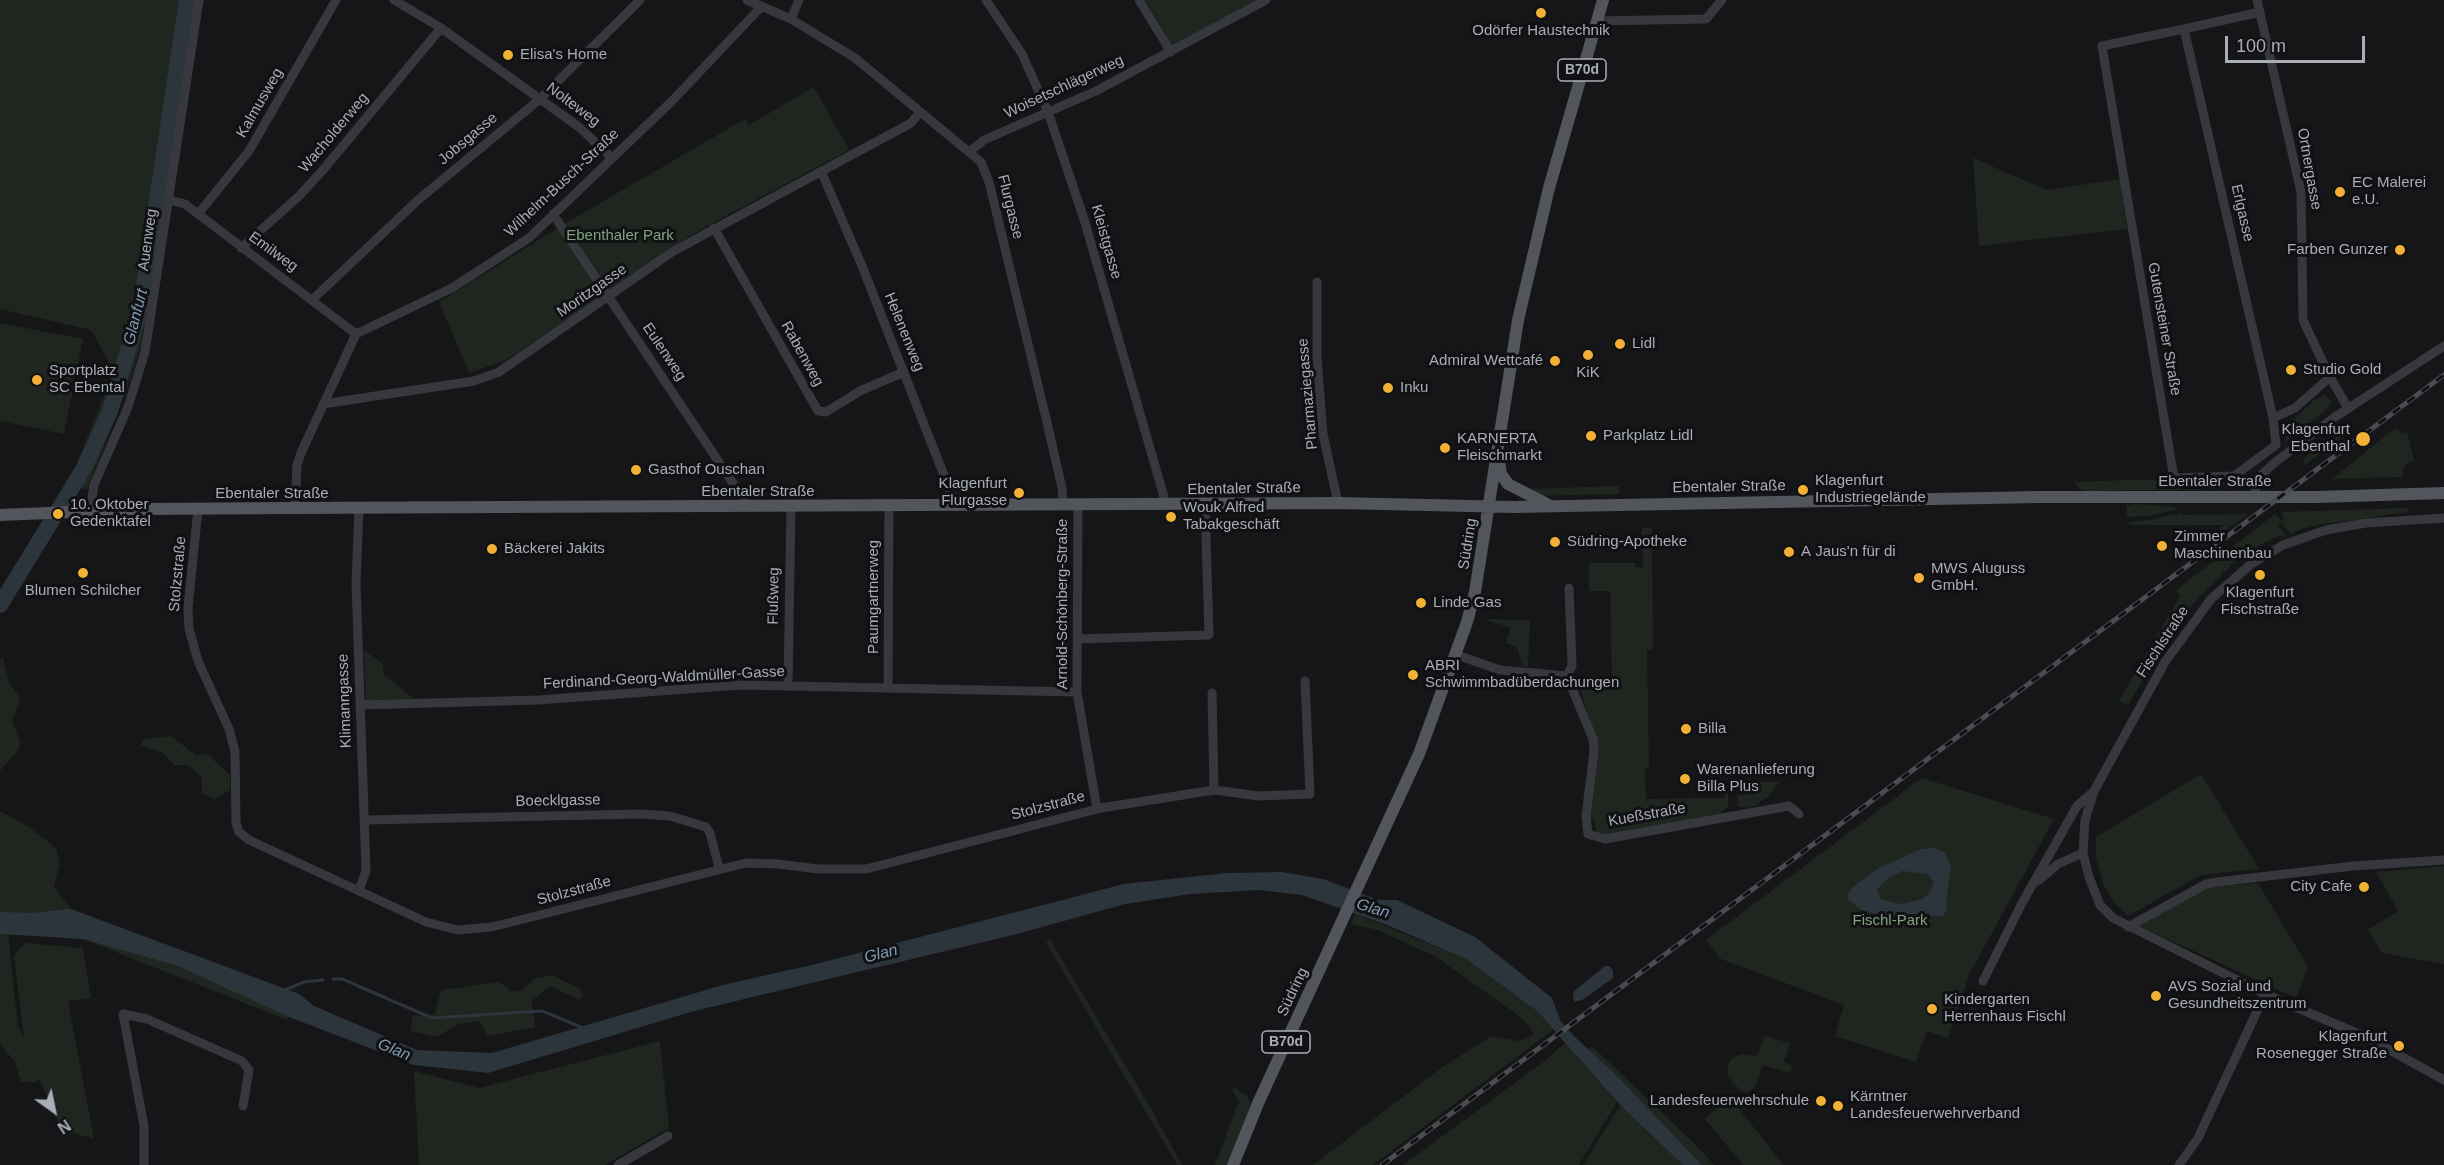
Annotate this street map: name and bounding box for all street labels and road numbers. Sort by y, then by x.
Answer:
street label: Woisetschlägerweg [1001,51,1127,123]
road number: B70d [1558,59,1606,81]
street label: Kalmusweg [233,65,287,141]
street label: Nolteweg [543,79,603,131]
street label: Wacholderweg [295,89,373,177]
street label: Jobsgasse [435,109,501,169]
street label: Wilhelm-Busch-Straße [501,125,623,241]
street label: Ortnergasse [2293,127,2325,211]
street label: Flurgasse [993,173,1027,241]
street label: Erlgasse [2227,183,2257,243]
street label: Kleistgasse [1087,203,1125,281]
street label: Auenweg [135,208,161,272]
street label: Emilweg [245,228,301,276]
street label: Moritzgasse [554,260,630,322]
street label: Gutensteiner Straße [2143,261,2185,397]
street label: Helenenweg [880,290,928,374]
street label: Rabenweg [777,318,827,390]
street label: Eulenweg [638,320,690,384]
street label: Pharmaziegasse [1294,338,1322,450]
street label: Ebentaler Straße [2158,473,2272,491]
street label: Ebentaler Straße [1672,477,1786,497]
street label: Ebentaler Straße [1187,479,1301,499]
street label: Ebentaler Straße [701,483,815,501]
street label: Ebentaler Straße [215,485,329,503]
street label: Südring [1455,517,1481,571]
street label: Arnold-Schönberg-Straße [1054,519,1072,689]
street label: Stolzstraße [166,535,190,613]
street label: Paumgartnerweg [865,540,883,654]
street label: Flußweg [764,567,784,625]
street label: Fischlstraße [2133,603,2193,681]
street label: Klimanngasse [334,654,356,748]
street label: Ferdinand-Georg-Waldmüller-Gasse [543,663,785,693]
street label: Stolzstraße [1009,787,1087,825]
street label: Boecklgasse [515,791,601,811]
street label: Kueßstraße [1607,799,1687,831]
street label: Stolzstraße [535,872,613,910]
street label: Südring [1274,965,1312,1019]
road number: B70d [1262,1031,1310,1053]

